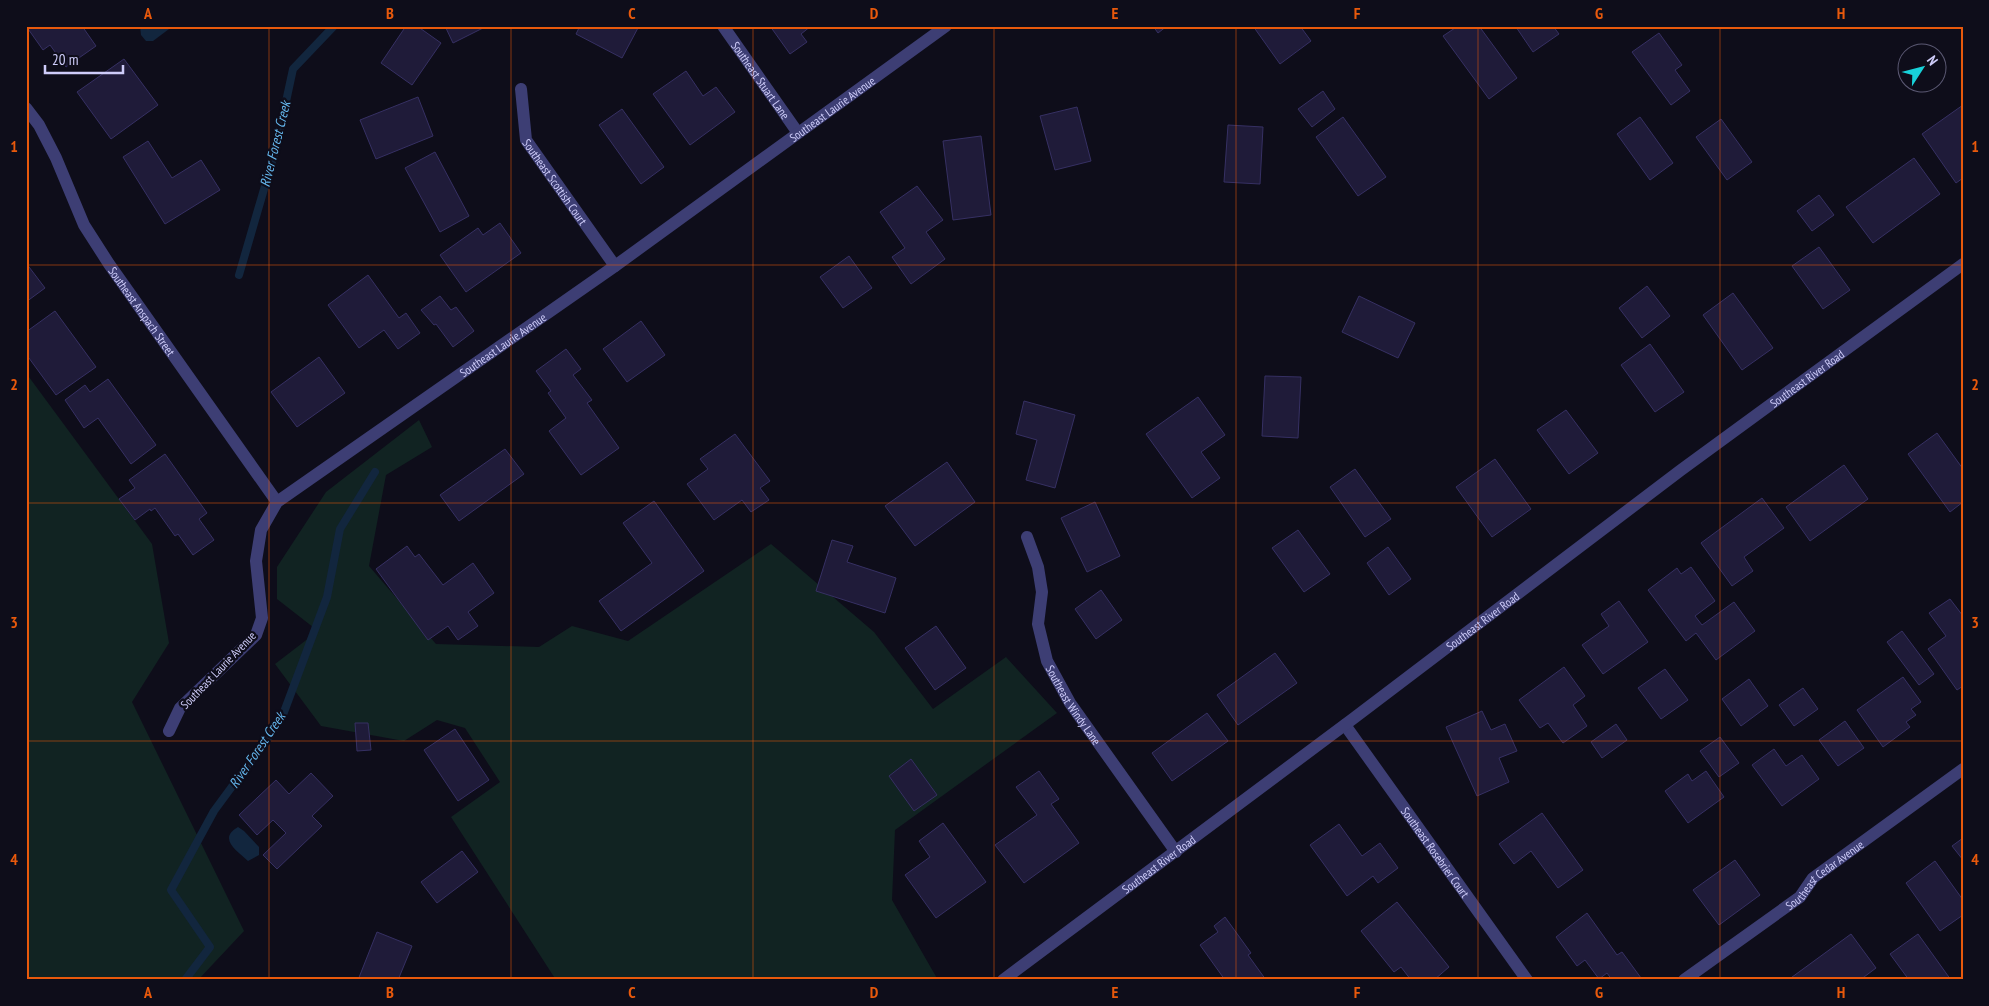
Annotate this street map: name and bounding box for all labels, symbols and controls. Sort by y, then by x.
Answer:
text: A [143,3,153,23]
text: B [386,3,394,23]
text: C [628,3,636,23]
text: D [870,3,879,23]
text: E [1112,3,1119,23]
text: F [1354,3,1361,23]
text: G [1595,3,1603,23]
text: H [1837,3,1845,23]
street label: Southeast Stuart Lane [728,38,793,122]
scale bar [45,42,122,74]
north arrow [1896,42,1946,92]
text: 20 m [52,50,78,69]
text: N [1923,52,1942,69]
street label: Southeast Laurie Avenue [786,73,878,145]
water label: River Forest Creek [256,98,295,189]
text: 1 [10,136,18,156]
street label: Southeast Scottish Court [520,136,591,228]
text: 1 [1971,136,1979,156]
street label: Southeast Anspach Street [106,264,179,359]
street label: Southeast Laurie Avenue [456,309,549,380]
street label: Southeast River Road [1767,346,1847,410]
text: 2 [10,374,18,394]
text: 2 [1971,374,1979,394]
street label: Southeast River Road [1443,588,1522,653]
text: 3 [10,612,18,632]
text: 3 [1971,612,1979,632]
street label: Southeast Laurie Avenue [177,628,259,712]
street label: Southeast Windy Lane [1043,662,1105,747]
water label: River Forest Creek [225,707,290,791]
street label: Southeast Rosebrier Court [1398,804,1473,901]
street label: Southeast River Road [1119,832,1198,896]
street label: Southeast Cedar Avenue [1782,836,1866,913]
text: 4 [10,849,18,869]
text: 4 [1971,849,1979,869]
text: A [143,982,153,1002]
text: B [386,982,394,1002]
text: C [628,982,636,1002]
text: D [870,982,879,1002]
text: E [1112,982,1119,1002]
text: F [1354,982,1361,1002]
text: G [1595,982,1603,1002]
text: H [1837,982,1845,1002]

